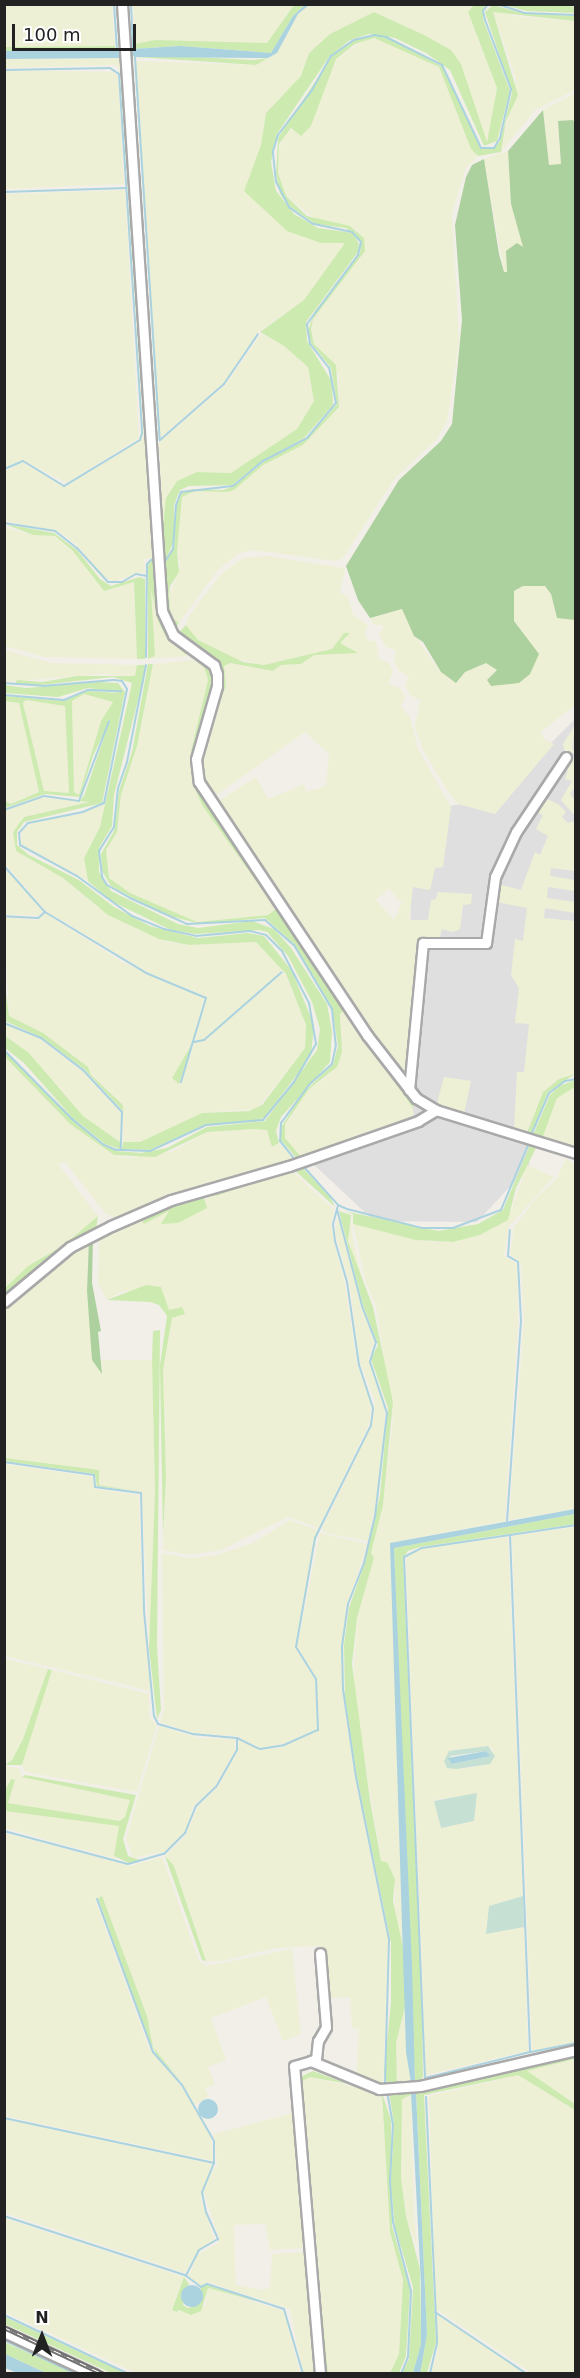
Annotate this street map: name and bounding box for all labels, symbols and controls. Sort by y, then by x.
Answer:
scale bar [15,12,140,50]
text: 100 m [23,24,81,45]
north arrow [12,2306,72,2366]
text: N [35,2308,49,2327]

